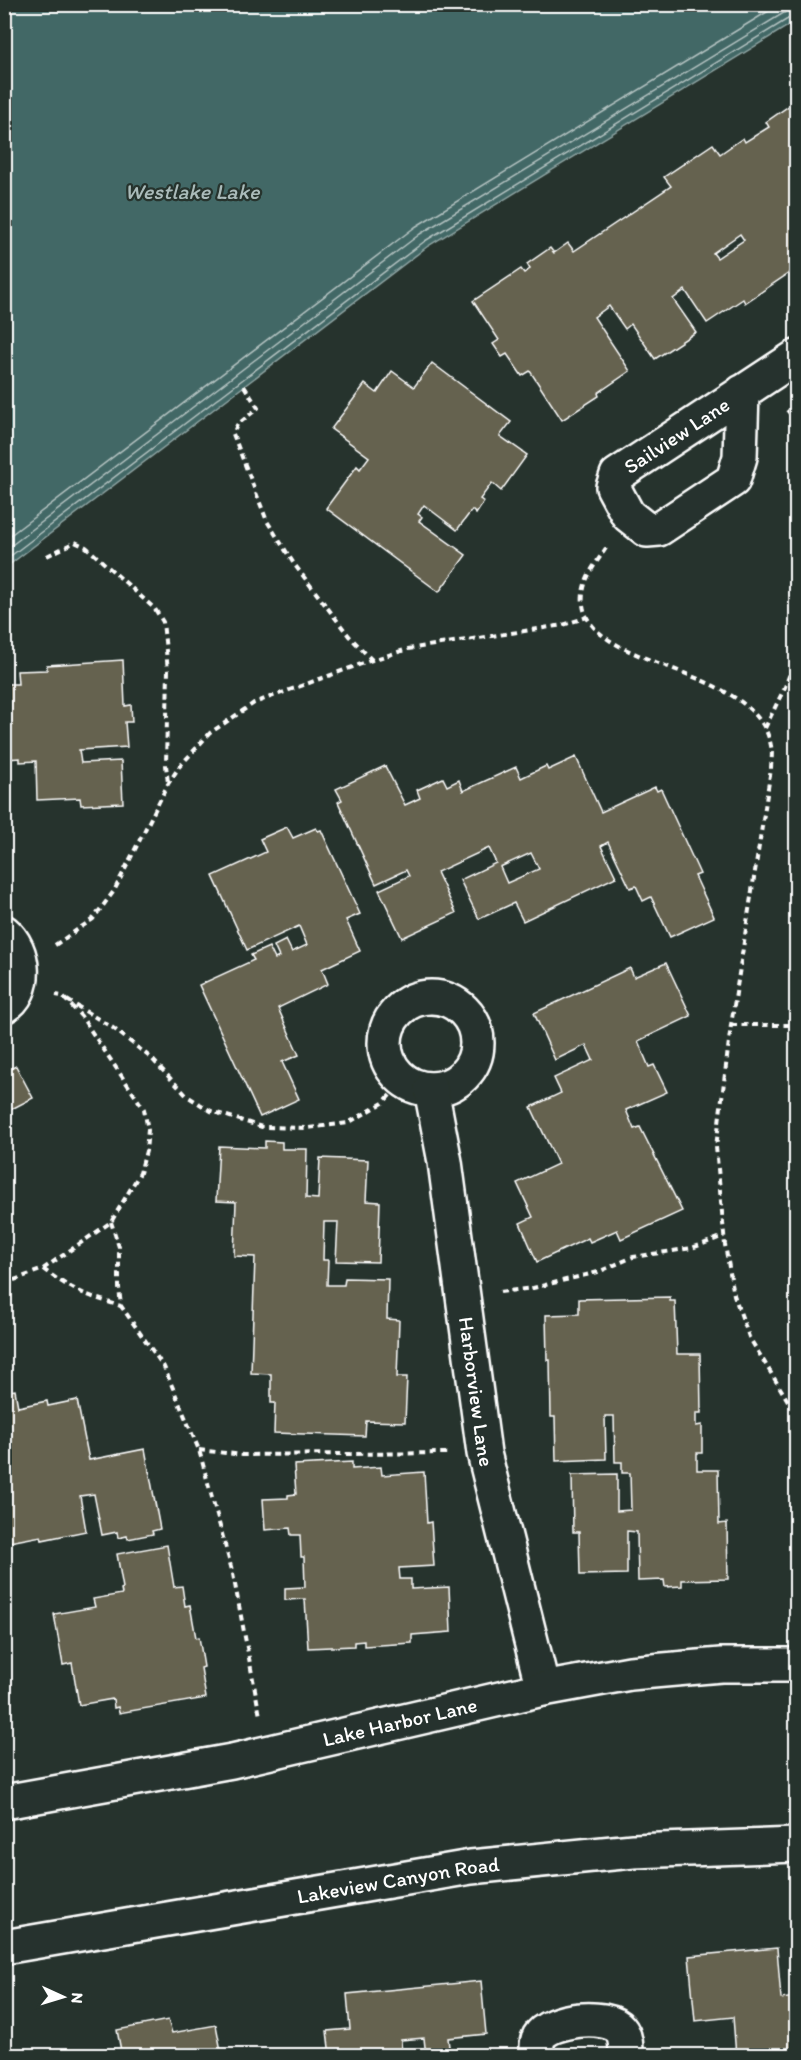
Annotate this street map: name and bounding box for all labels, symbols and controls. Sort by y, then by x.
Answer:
water label: Westlake Lake [125,178,261,205]
street label: Sailview Lane [619,391,734,479]
street label: Harborview Lane [454,1315,500,1469]
street label: Lake Harbor Lane [320,1692,479,1752]
street label: Lakeview Canyon Road [295,1851,501,1909]
north arrow [33,1967,93,2027]
text: N [68,1992,87,2004]

